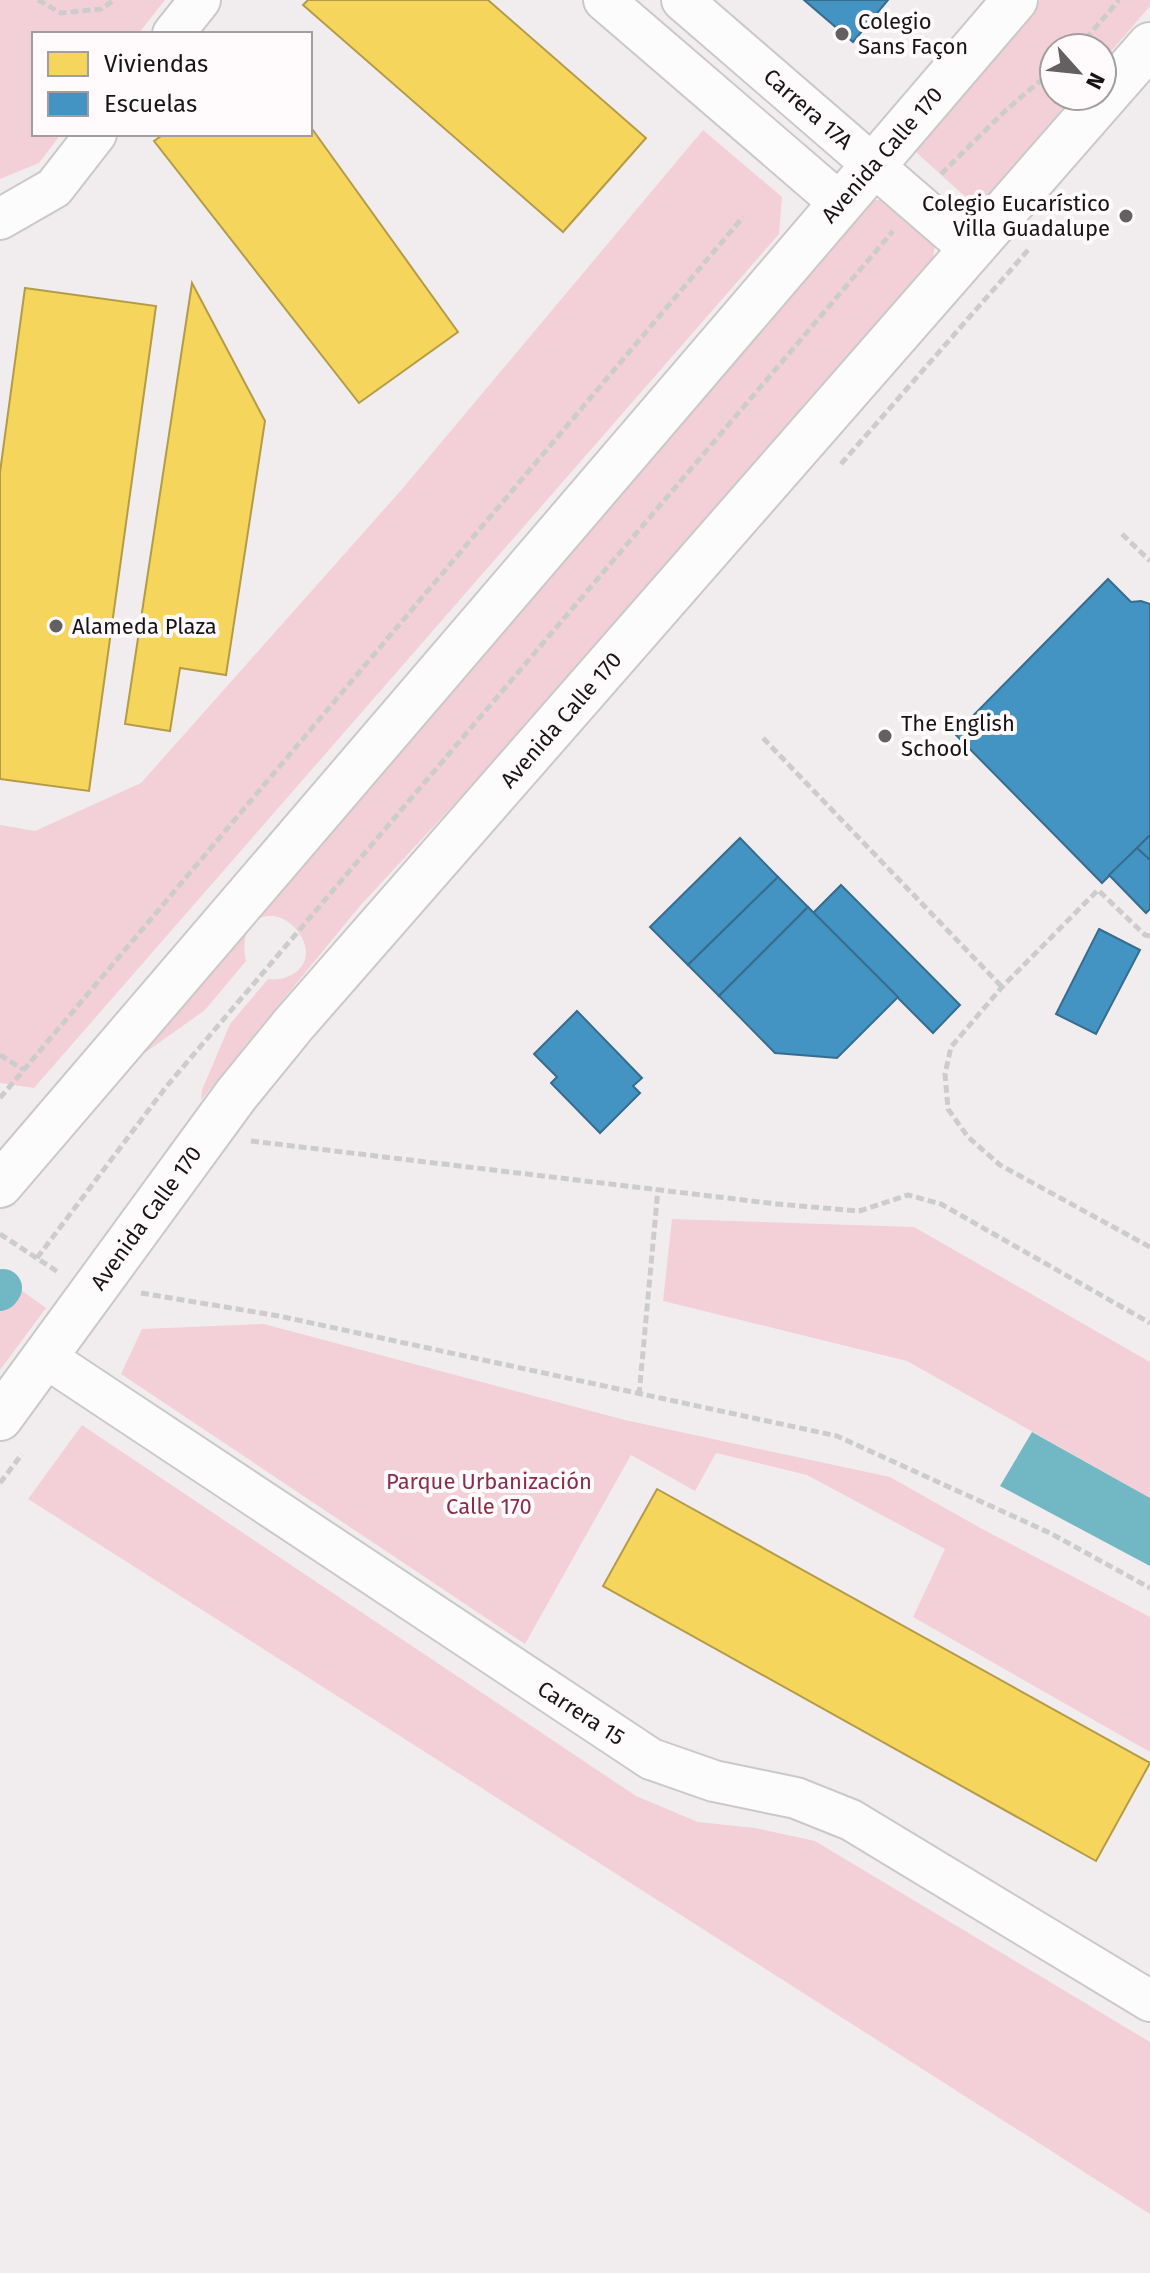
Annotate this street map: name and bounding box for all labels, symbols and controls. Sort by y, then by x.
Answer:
place label: Colegio Sans Façon [858,8,968,60]
marker: Colegio Sans Façon [833,25,851,43]
legend [32,32,312,136]
north arrow [1038,32,1118,112]
text: Viviendas [104,50,208,78]
street label: Carrera 17A [758,63,858,155]
text: N [1080,68,1111,93]
street label: Avenida Calle 170 [816,82,948,228]
text: Escuelas [104,90,197,118]
place label: Colegio Eucarístico Villa Guadalupe [922,190,1110,242]
marker: Colegio Eucarístico Villa Guadalupe [1117,207,1135,225]
place label: Alameda Plaza [72,613,217,640]
marker: Alameda Plaza [47,617,65,635]
street label: Avenida Calle 170 [495,647,627,793]
place label: The English School [901,710,1015,762]
marker: The English School [876,727,894,745]
street label: Avenida Calle 170 [85,1141,207,1295]
park label: Parque Urbanización Calle 170 [386,1468,592,1520]
street label: Carrera 15 [532,1675,630,1751]

